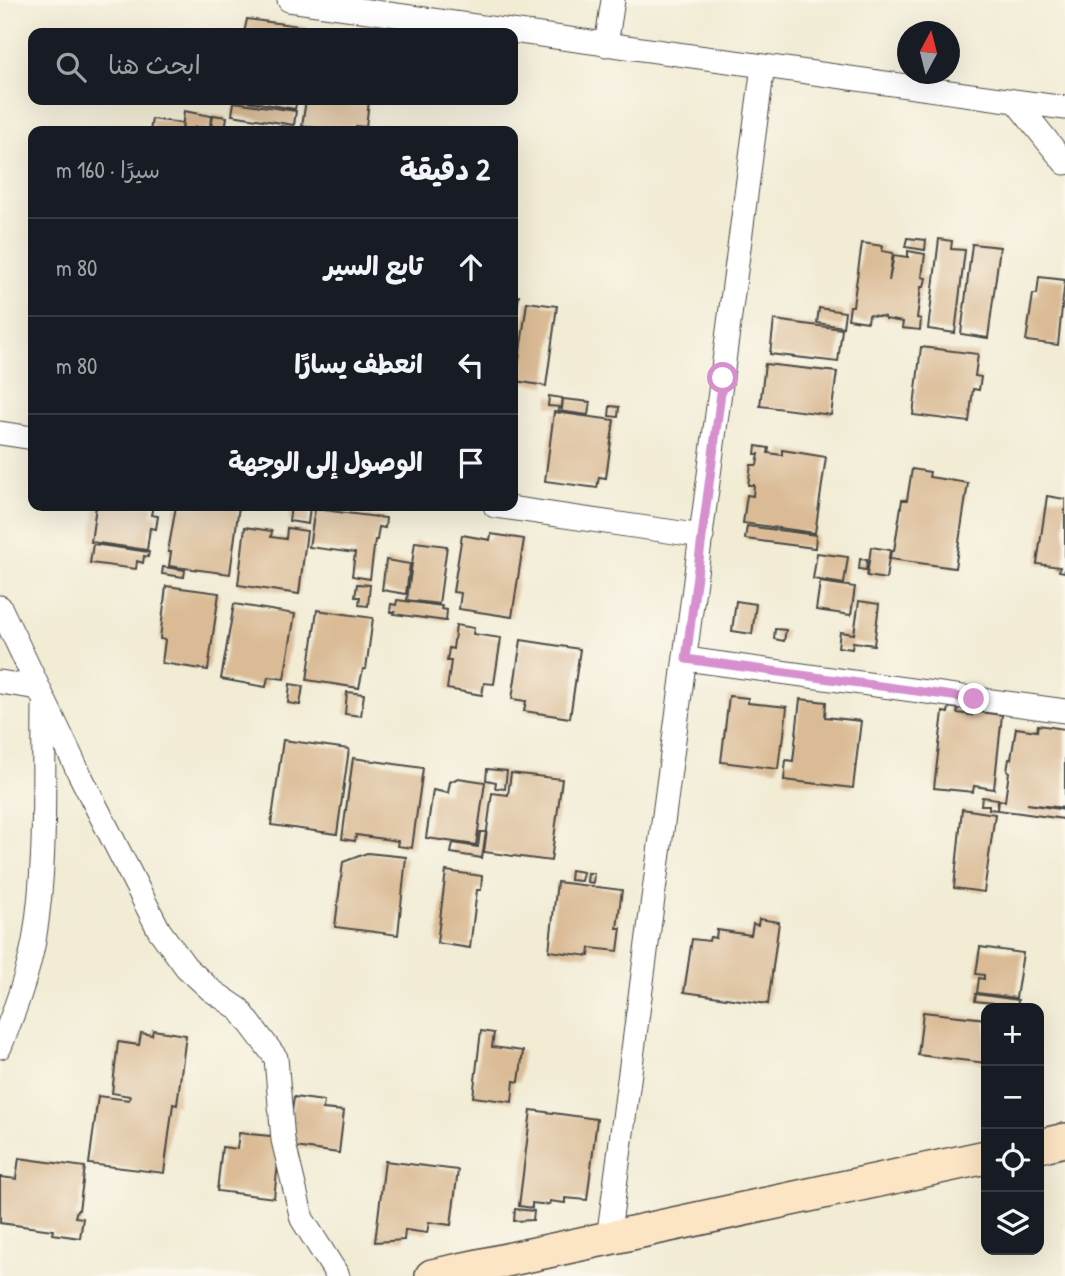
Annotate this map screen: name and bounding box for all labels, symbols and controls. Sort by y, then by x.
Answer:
north arrow [897,21,960,84]
search box [28,28,518,105]
text: ابحث هنا [108,47,201,82]
icon: search [52,48,90,86]
text: 2 دقيقة [400,149,490,189]
text: سيرًا · 160 m [56,154,160,185]
text: تابع السير [324,248,423,283]
icon: ahead [452,248,490,286]
text: 80 m [56,252,97,283]
text: انعطف يسارًا [294,346,423,381]
icon: left [452,346,490,384]
text: 80 m [56,350,97,381]
route start [707,362,738,393]
text: الوصول إلى الوجهة [228,444,423,479]
icon: arrive [452,444,490,482]
route end [958,683,989,714]
map controls [981,1003,1044,1255]
button: + [981,1003,1044,1066]
button: − [981,1066,1044,1129]
button: locate [981,1129,1044,1192]
button: layers [981,1192,1044,1255]

